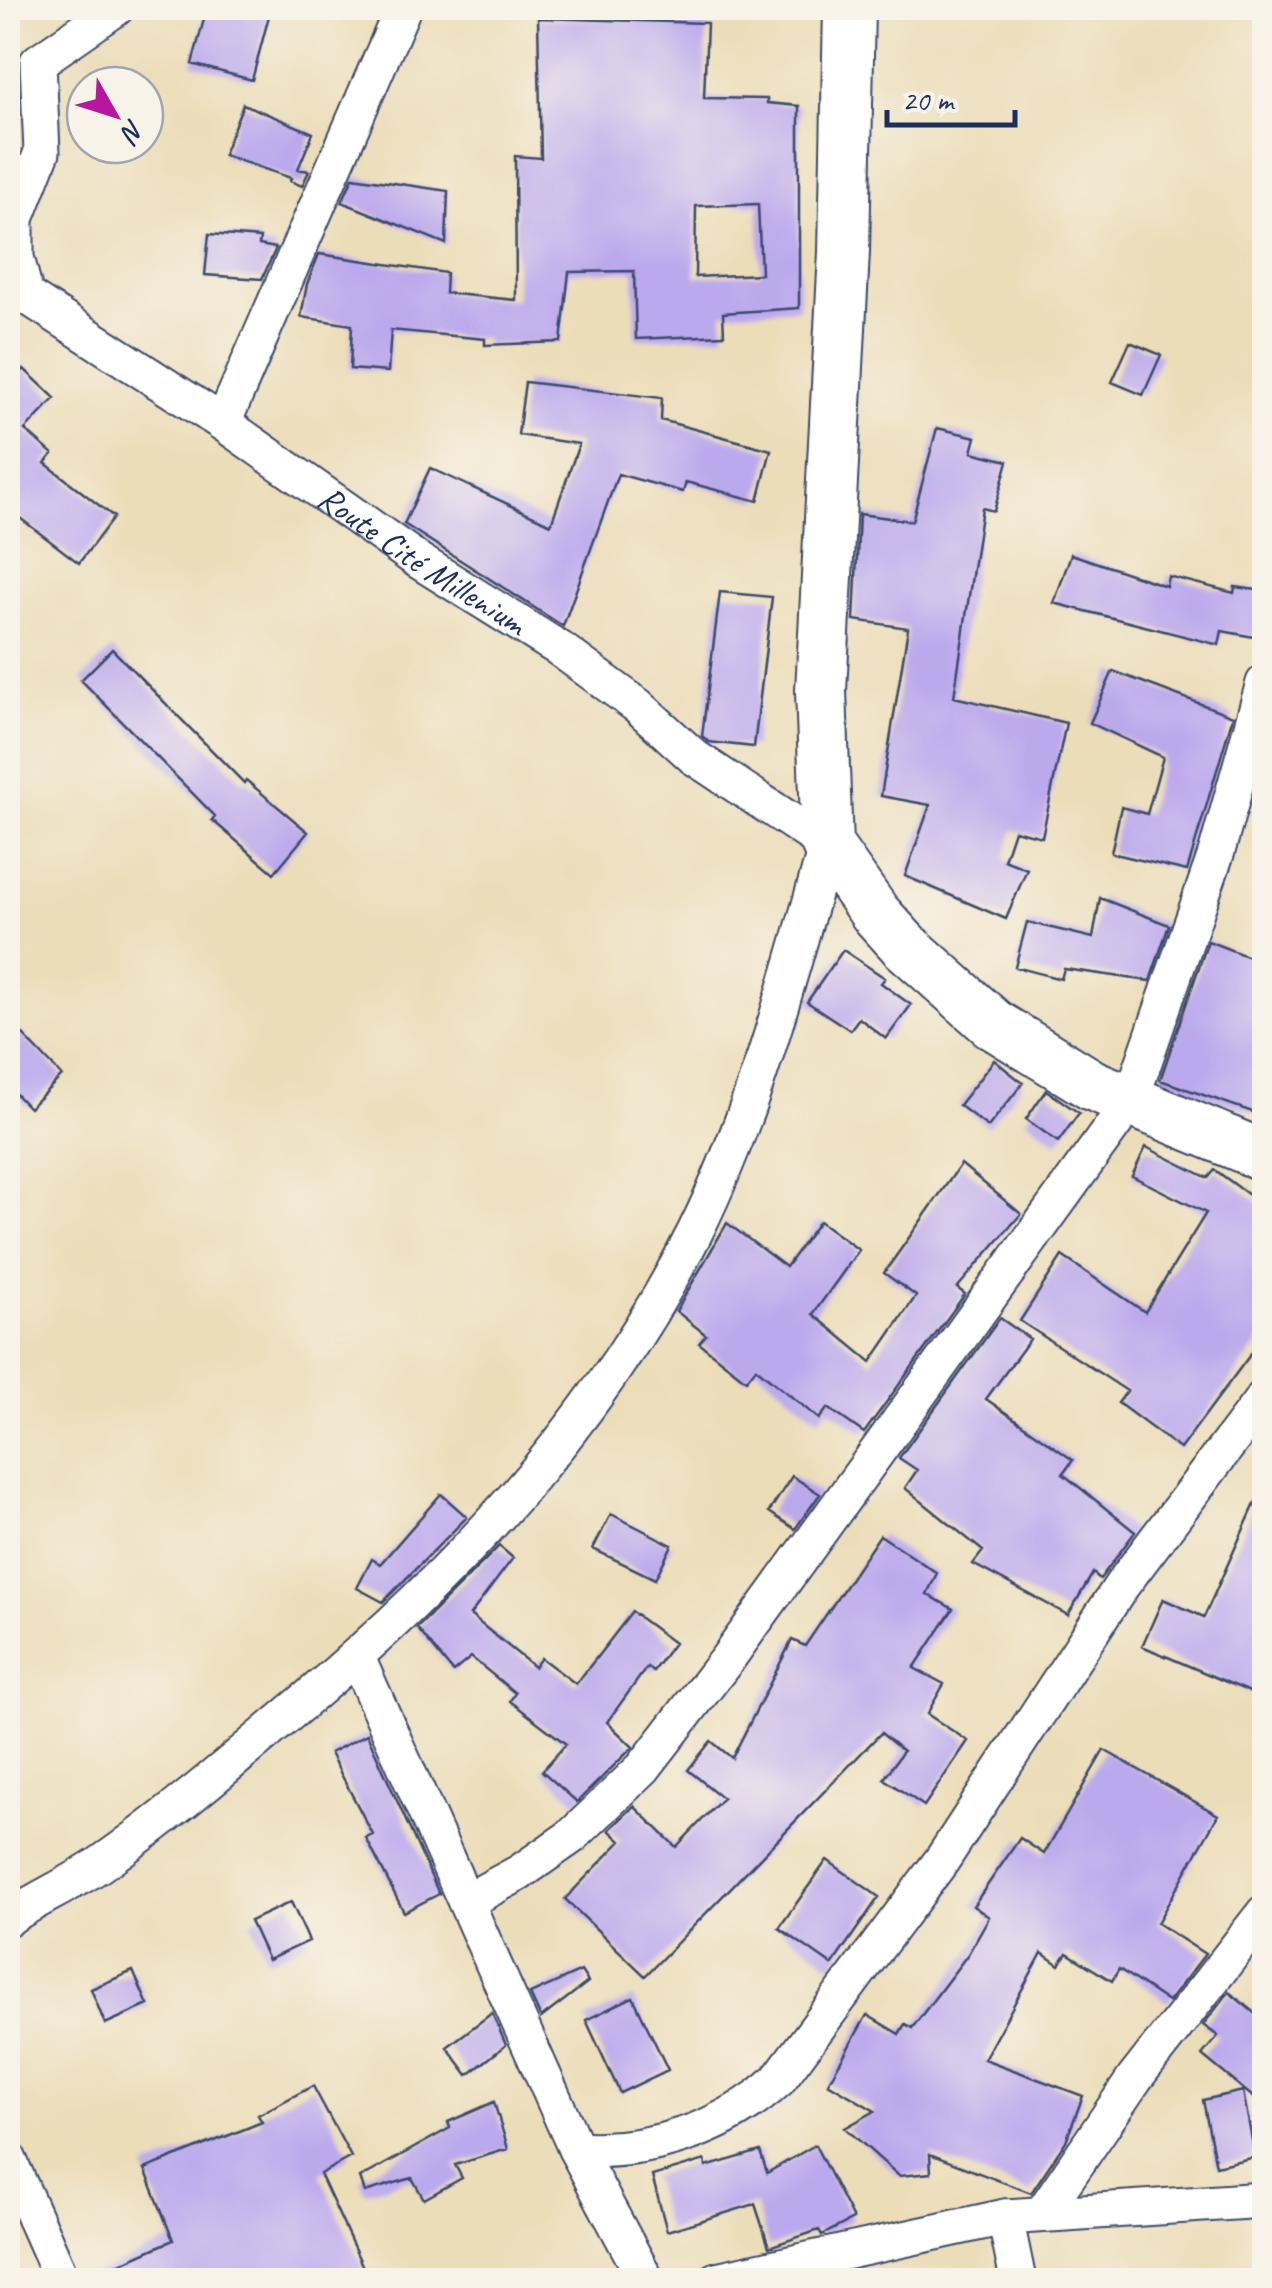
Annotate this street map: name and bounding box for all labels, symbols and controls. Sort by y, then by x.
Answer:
north arrow [65,65,165,165]
scale bar [887,65,1014,127]
text: 20 m [902,81,955,119]
text: N [112,113,153,152]
street label: Route Cité Millenium [309,475,537,647]

